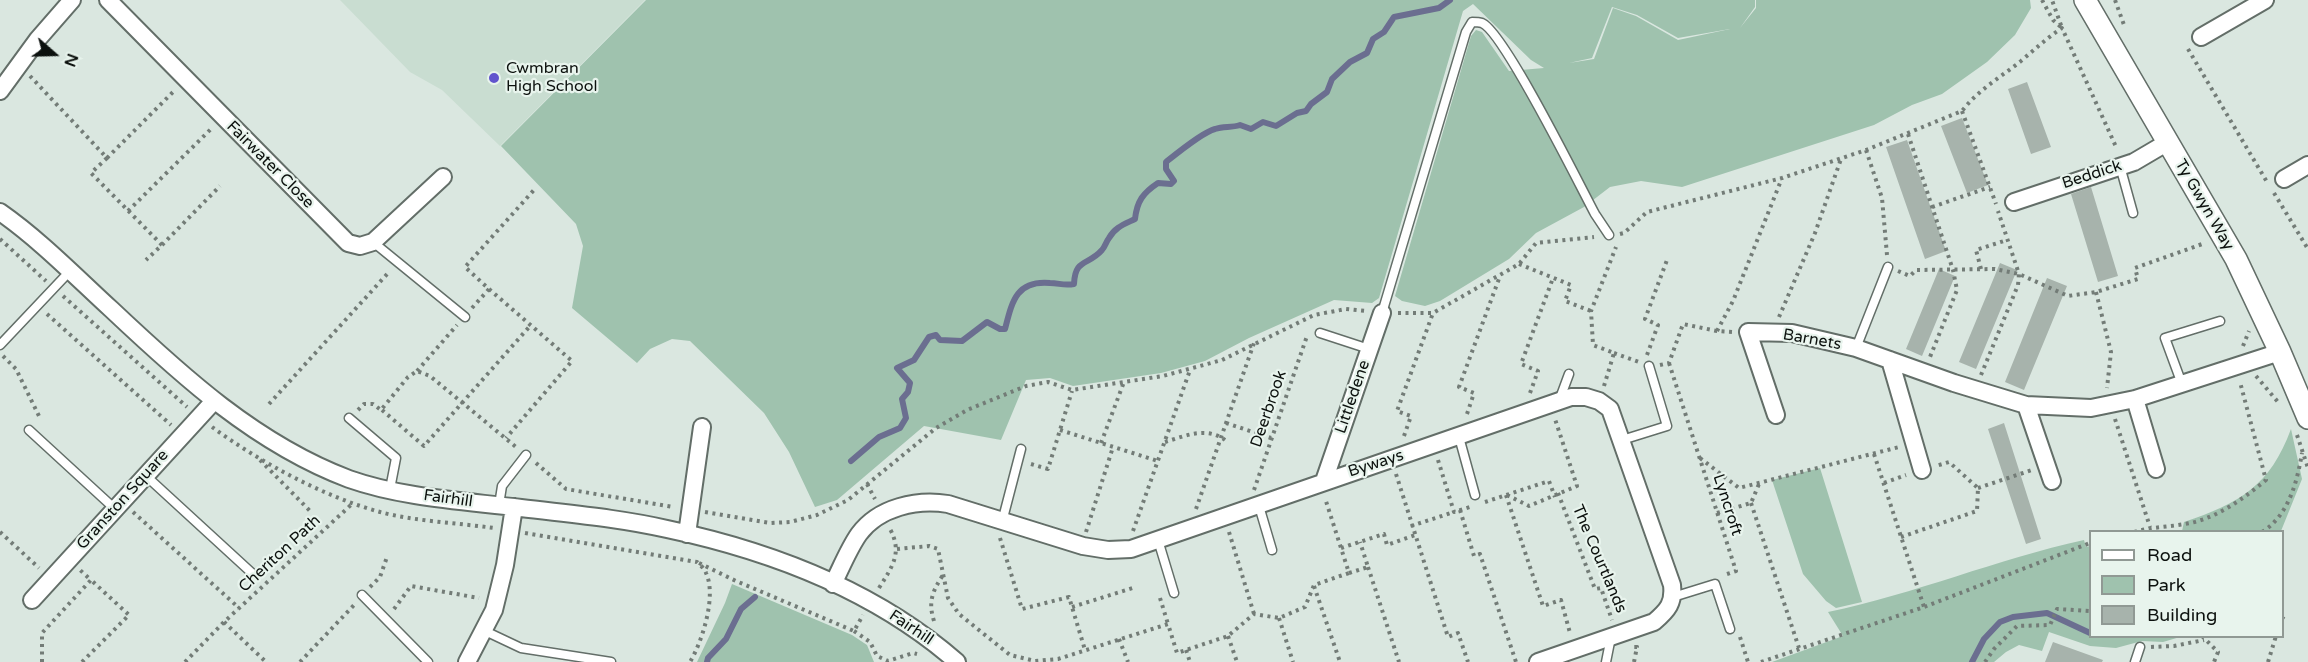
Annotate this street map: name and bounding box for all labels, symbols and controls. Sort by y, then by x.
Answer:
north arrow [24,24,84,84]
text: N [59,51,83,70]
place label: Cwmbran High School [506,59,597,97]
marker: Cwmbran High School [487,71,501,85]
street label: Fairwater Close [222,117,318,213]
street label: Beddick [2060,156,2124,194]
street label: Ty Gwyn Way [2170,156,2238,254]
street label: Barnets [1781,325,1843,355]
street label: Littledene [1331,358,1375,436]
street label: Deerbrook [1247,368,1291,450]
street label: Granston Square [73,446,173,554]
street label: Byways [1346,446,1406,482]
street label: Lyncroft [1708,472,1746,538]
street label: Fairhill [422,486,474,512]
street label: The Courtlands [1568,502,1630,616]
street label: Cheriton Path [235,511,325,597]
legend [2089,530,2284,638]
text: Road [2147,544,2192,566]
text: Park [2147,574,2185,596]
text: Building [2147,604,2217,626]
street label: Fairhill [885,606,937,650]

